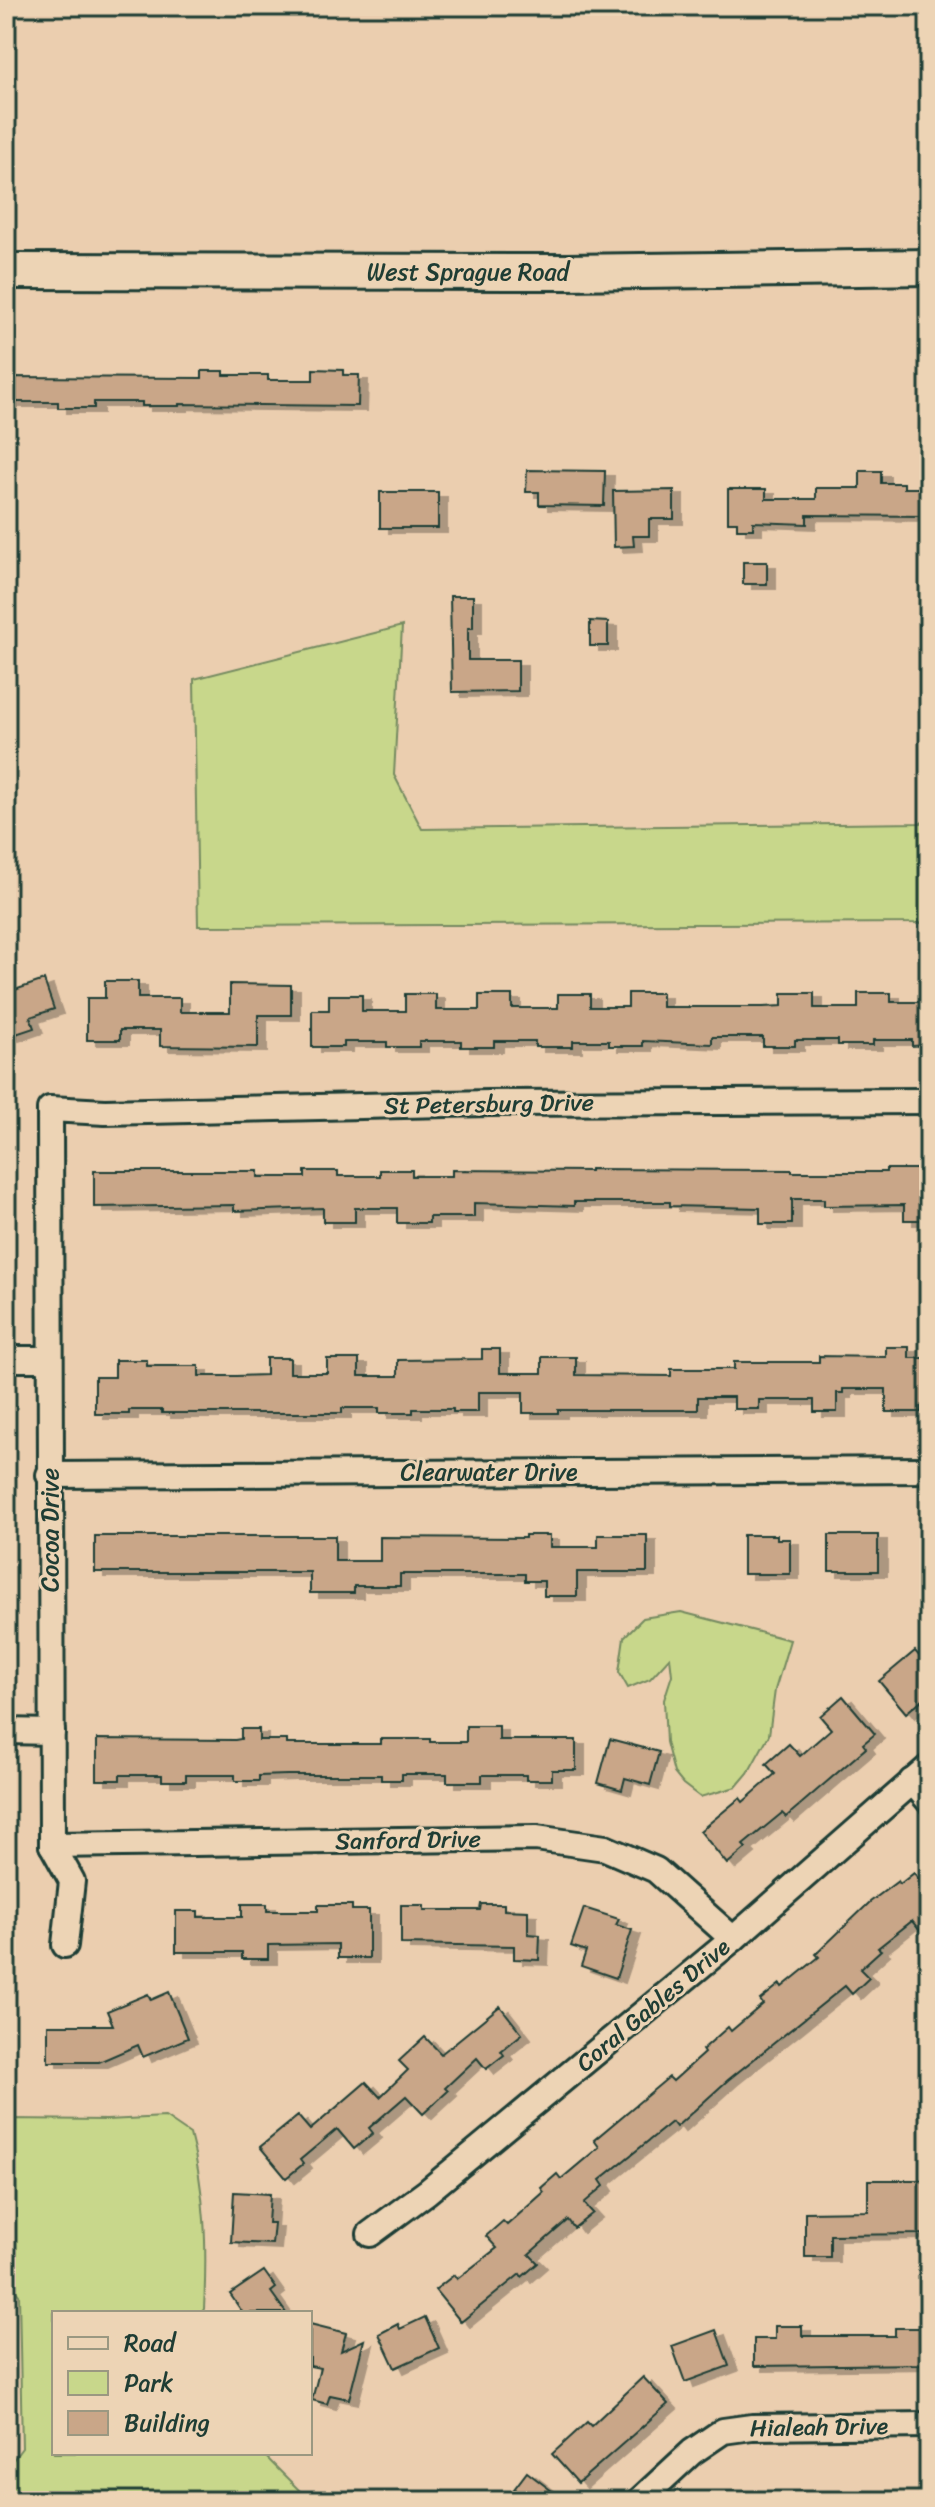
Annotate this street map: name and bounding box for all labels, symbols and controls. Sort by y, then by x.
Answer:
street label: West Sprague Road [367,251,572,293]
street label: St Petersburg Drive [384,1081,594,1127]
street label: Clearwater Drive [400,1451,578,1493]
street label: Cocoa Drive [29,1468,71,1592]
street label: Sanford Drive [335,1818,481,1862]
street label: Coral Gables Drive [566,1927,740,2083]
legend [52,2311,312,2455]
text: Road [124,2322,178,2364]
text: Park [124,2362,173,2404]
text: Building [124,2402,210,2444]
street label: Hialeah Drive [749,2405,889,2449]

